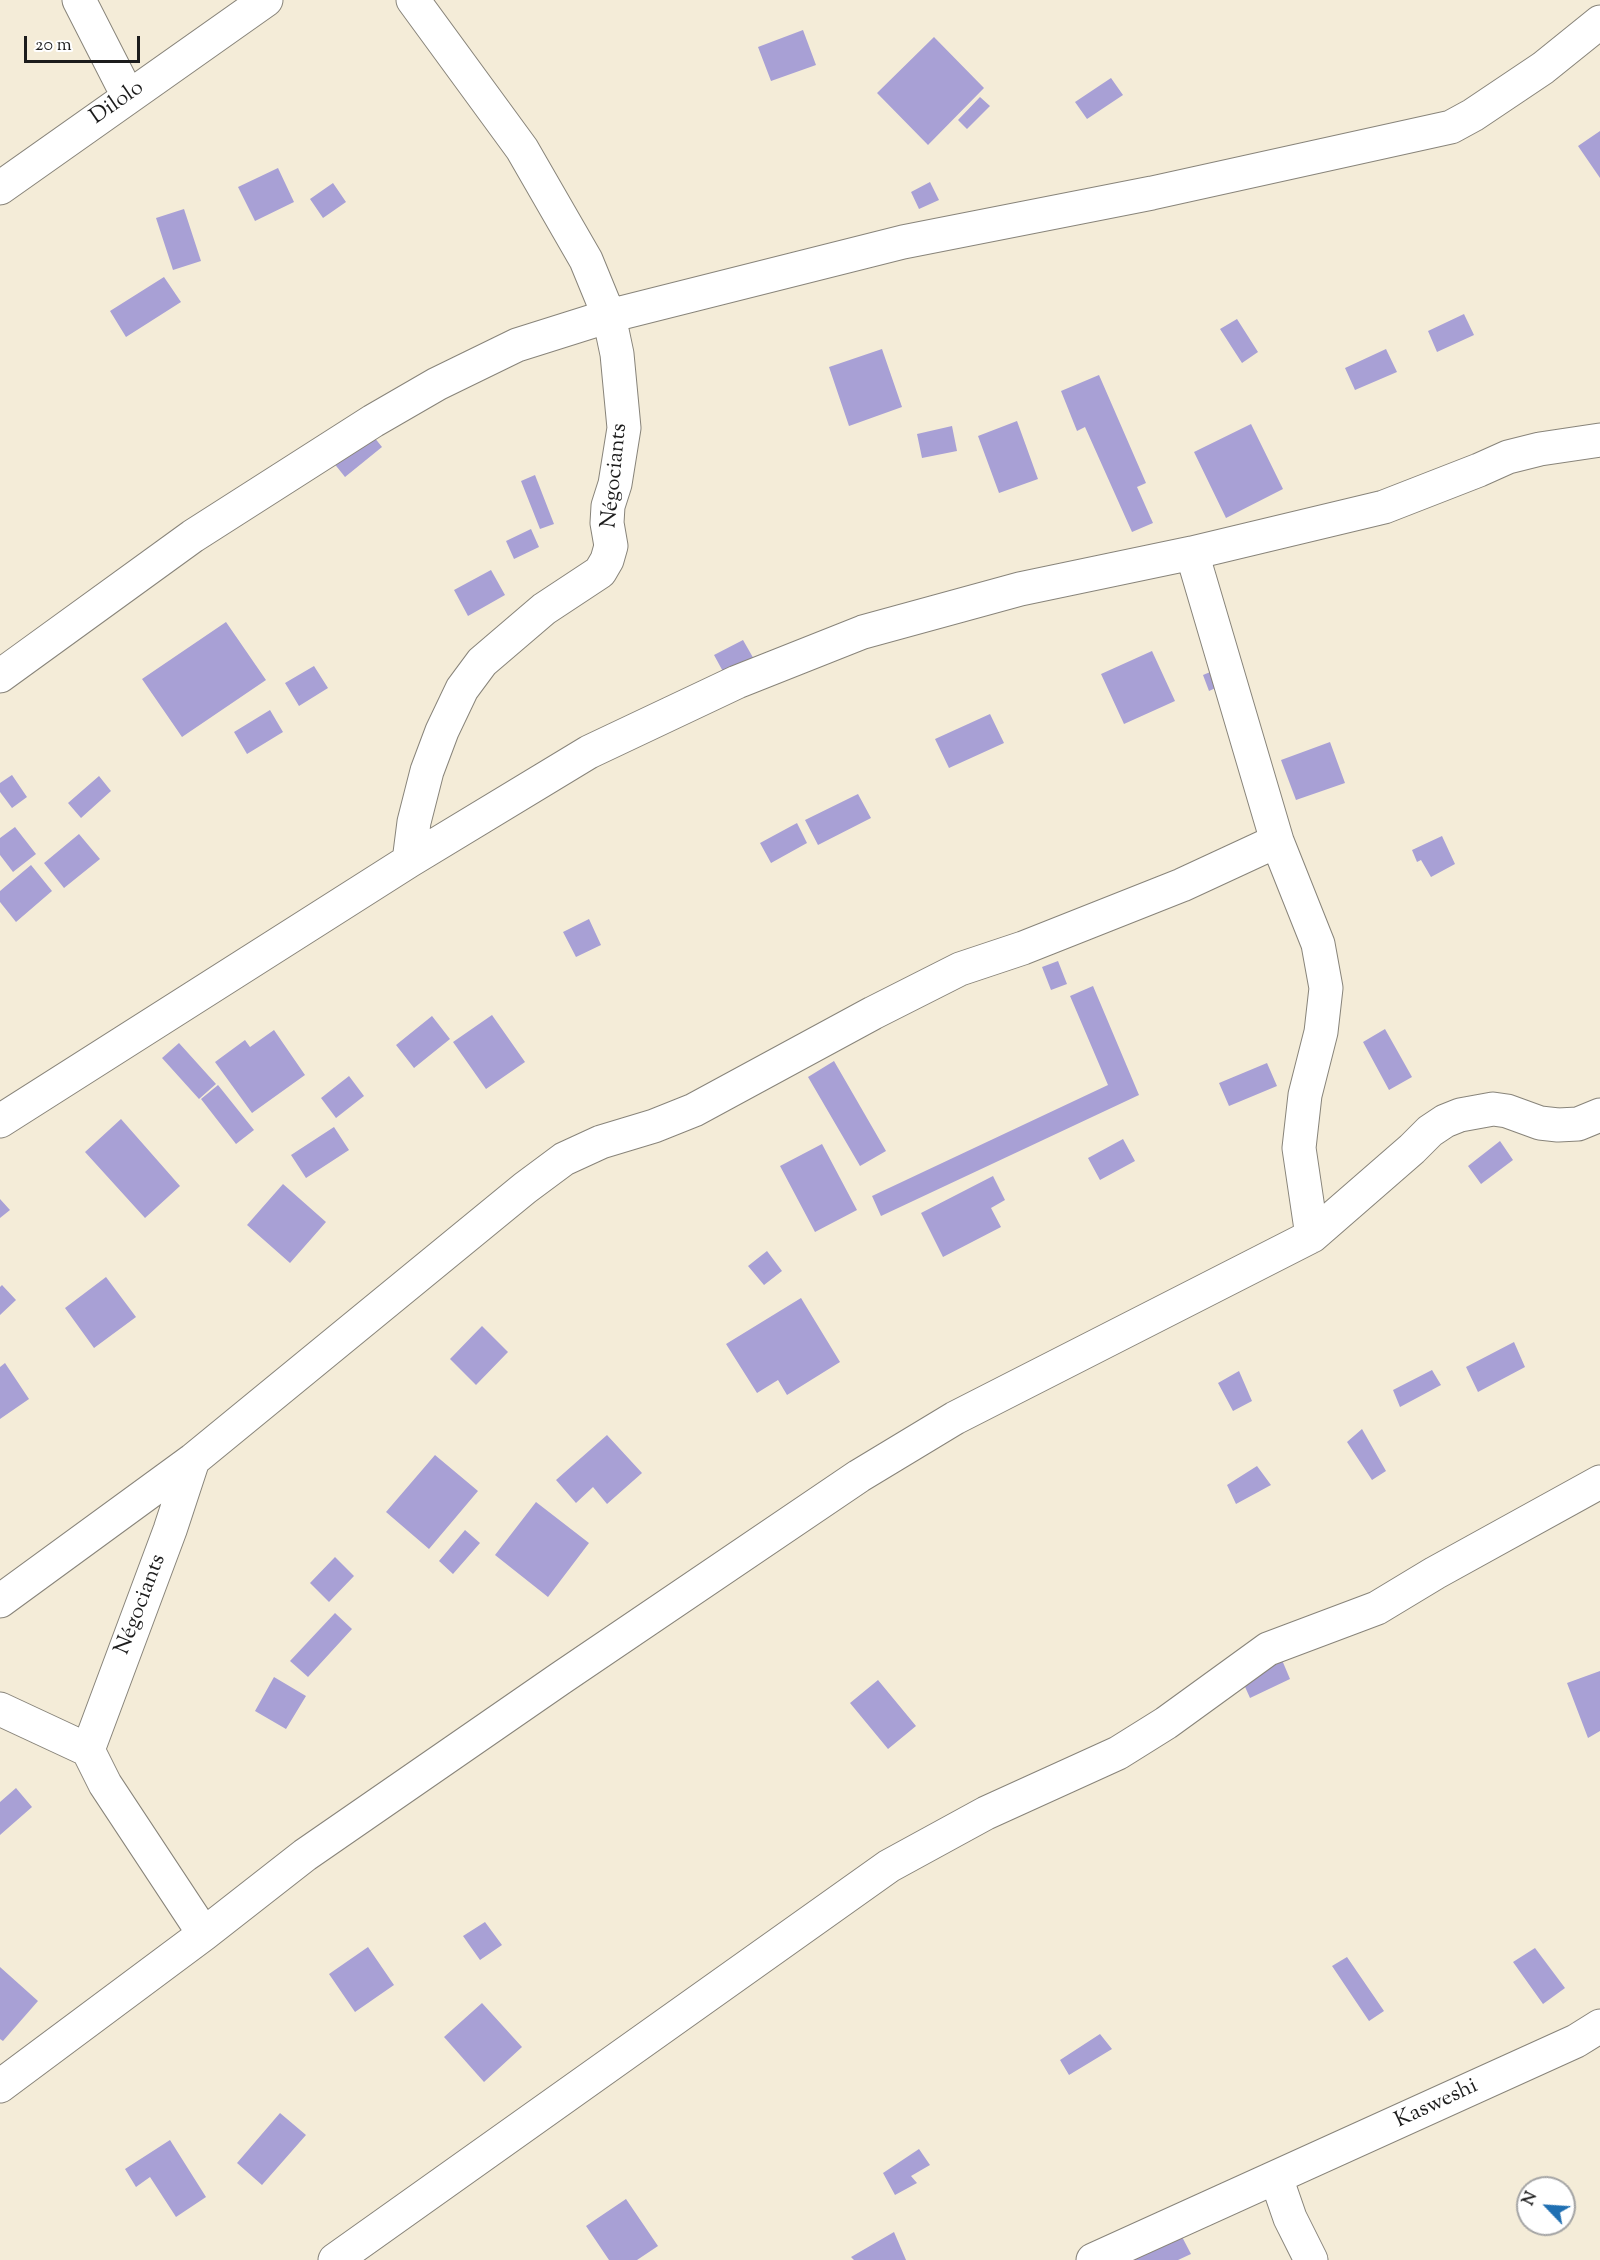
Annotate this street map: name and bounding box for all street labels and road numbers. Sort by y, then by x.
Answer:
street label: Dilolo [86,76,150,132]
street label: Négociants [597,422,635,530]
street label: Négociants [111,1551,173,1659]
street label: Kasweshi [1391,2074,1483,2136]

